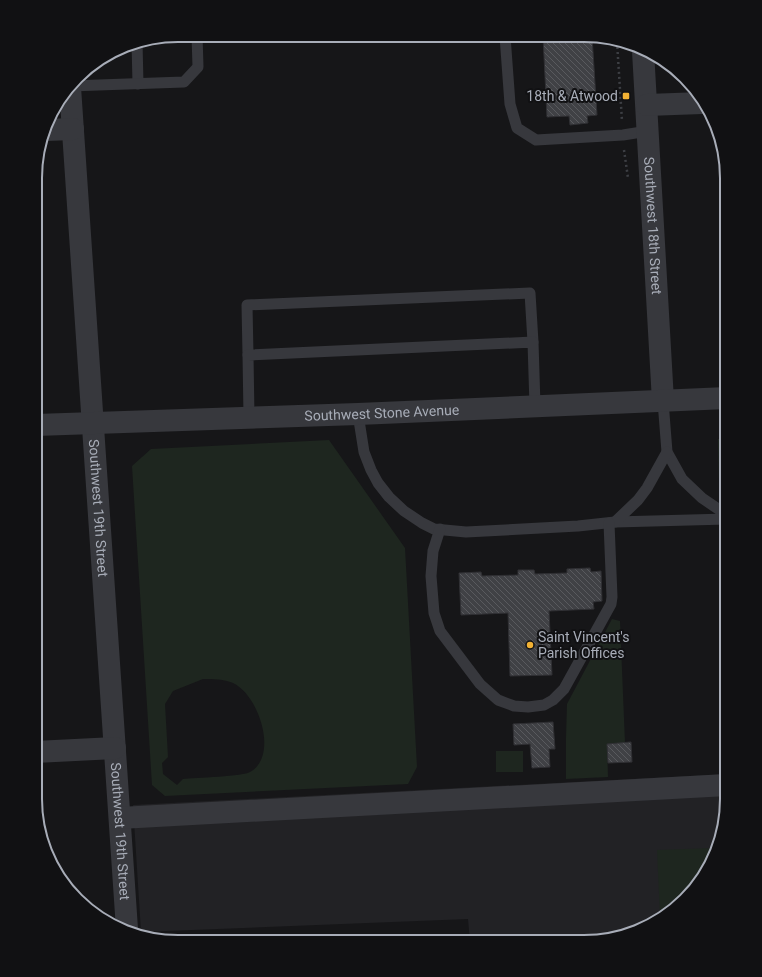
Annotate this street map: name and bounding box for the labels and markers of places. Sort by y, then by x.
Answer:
place label: 18th & Atwood [526,88,618,104]
marker: 18th & Atwood [621,91,631,101]
place label: Saint Vincent's Parish Offices [538,629,629,661]
marker: Saint Vincent's Parish Offices [525,640,535,650]

